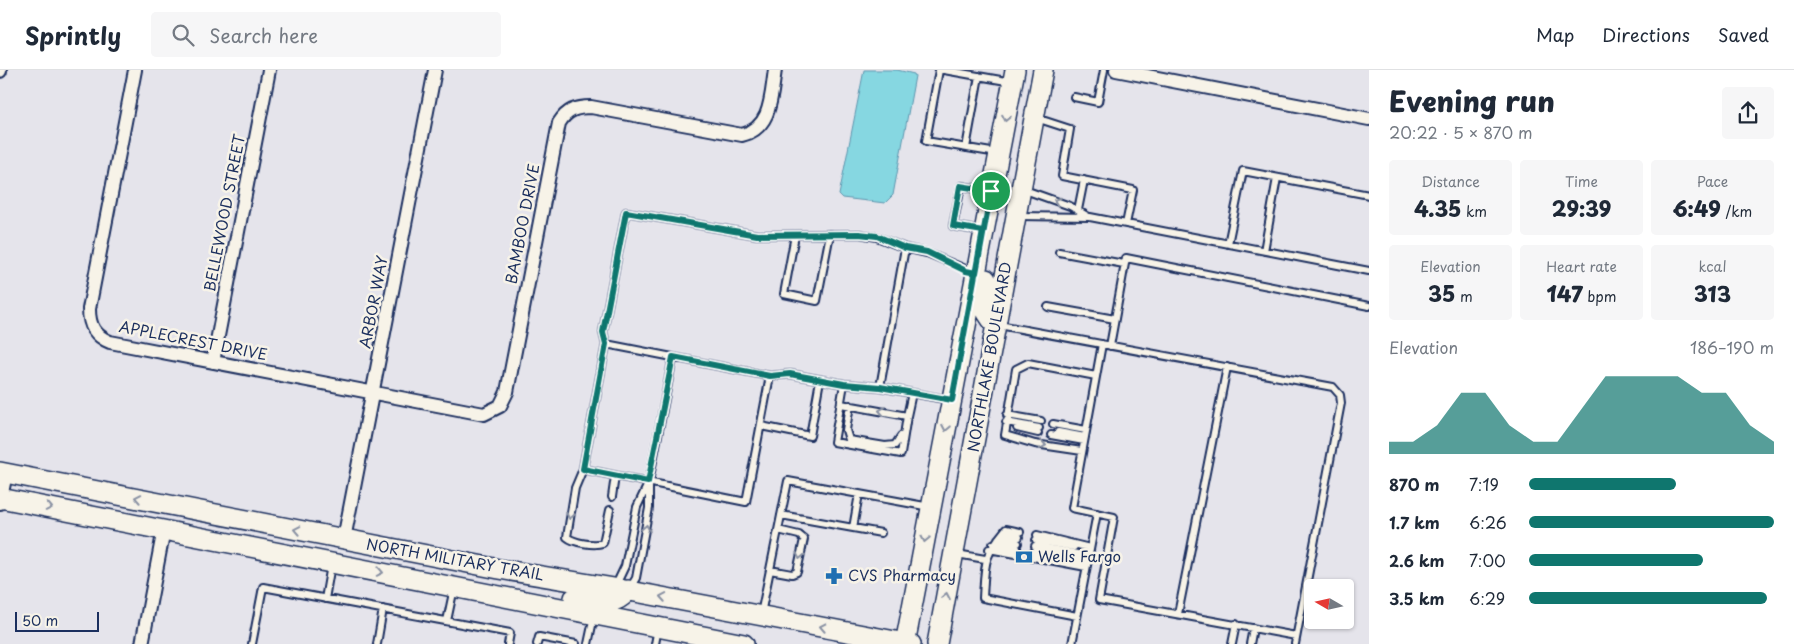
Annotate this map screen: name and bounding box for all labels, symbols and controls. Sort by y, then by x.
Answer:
search box [151,12,501,57]
text: Sprintly [25,17,121,53]
icon: search [169,21,197,49]
text: Search here [209,21,318,49]
text: Map [1536,21,1574,48]
text: Directions [1602,21,1690,48]
text: Saved [1718,21,1769,48]
text: Evening run [1389,79,1555,122]
button: share [1722,87,1774,139]
one-way arrow [1001,113,1011,122]
text: 20:22 · 5 × 870 m [1389,120,1533,144]
street label: BELLEWOOD STREET [197,131,250,293]
street label: BAMBOO DRIVE [499,162,544,286]
pin [970,170,1012,212]
text: Distance [1421,171,1480,192]
text: Time [1565,171,1598,192]
text: Pace [1697,171,1728,192]
icon: arrive [977,177,1005,205]
text: 4.35 [1414,192,1462,224]
text: 29:39 [1552,192,1611,224]
text: 6:49 [1673,192,1721,224]
one-way arrow [1053,197,1061,207]
text: km [1462,201,1487,222]
text: /km [1721,201,1752,222]
street label: ARBOR WAY [352,253,393,350]
text: Elevation [1420,256,1481,277]
text: Heart rate [1546,256,1617,277]
text: kcal [1699,256,1726,277]
street label: NORTHLAKE BOULEVARD [960,260,1017,454]
text: 35 [1428,277,1455,309]
text: 147 [1547,277,1583,309]
text: 313 [1694,277,1731,309]
text: m [1455,286,1473,307]
text: bpm [1583,286,1616,307]
street label: APPLECREST DRIVE [117,314,269,365]
text: Elevation [1389,335,1458,359]
text: 186–190 m [1690,335,1774,359]
one-way arrow [878,407,886,417]
one-way arrow [942,424,952,433]
one-way arrow [1039,440,1047,450]
text: 870 m [1389,472,1439,496]
text: 7:19 [1469,472,1499,496]
one-way arrow [133,493,142,504]
one-way arrow [44,502,53,512]
text: 1.7 km [1389,510,1440,534]
text: 6:26 [1469,510,1507,534]
one-way arrow [565,512,576,520]
one-way arrow [640,523,650,532]
one-way arrow [293,525,301,536]
street label: NORTH MILITARY TRAIL [365,532,546,586]
one-way arrow [920,534,931,543]
place label: Wells Fargo [1038,544,1121,567]
bank icon: Wells Fargo [1014,547,1034,567]
text: 2.6 km [1389,548,1445,572]
text: 7:00 [1469,548,1506,572]
one-way arrow [795,551,806,560]
place label: CVS Pharmacy [848,563,956,586]
one-way arrow [376,566,385,576]
pharmacy icon: CVS Pharmacy [824,566,844,586]
north arrow [1304,579,1354,629]
map controls [1304,579,1354,629]
text: 3.5 km [1389,586,1444,610]
text: 6:29 [1469,586,1505,610]
one-way arrow [659,592,668,603]
one-way arrow [940,592,951,600]
scale bar [15,609,99,632]
text: 50 m [22,610,58,631]
one-way arrow [819,622,828,633]

